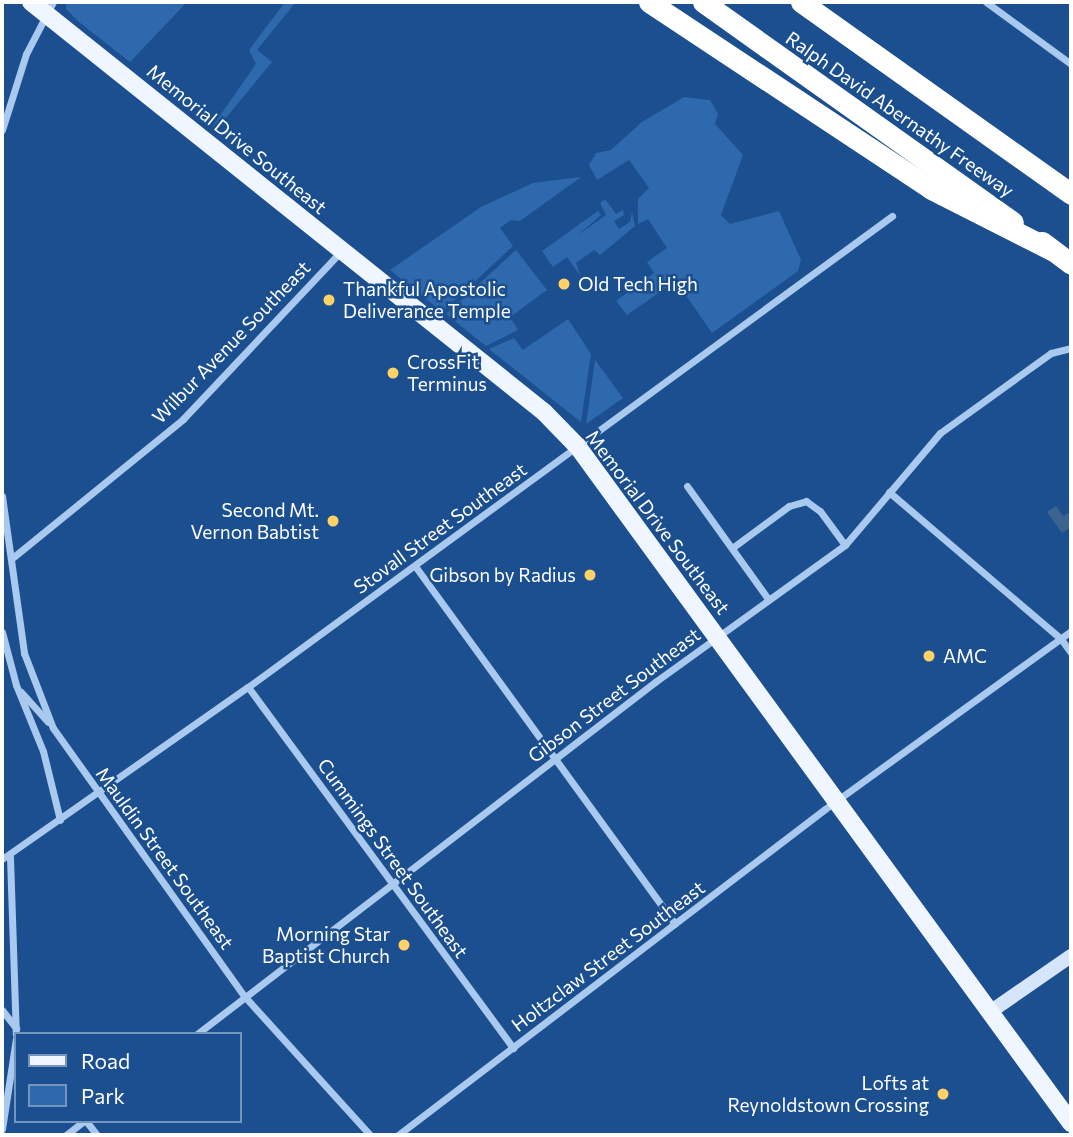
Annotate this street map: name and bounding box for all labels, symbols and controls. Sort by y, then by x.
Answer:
street label: Ralph David Abernathy Freeway [782,26,1018,202]
street label: Memorial Drive Southeast [143,59,331,219]
street label: Wilbur Avenue Southeast [147,256,315,428]
place label: Old Tech High [578,273,698,295]
marker: Old Tech High [556,276,572,292]
place label: Thankful Apostolic Deliverance Temple [343,278,511,322]
marker: Thankful Apostolic Deliverance Temple [321,292,337,308]
place label: CrossFit Terminus [407,351,487,395]
marker: CrossFit Terminus [385,365,401,381]
street label: Memorial Drive Southeast [581,425,735,619]
street label: Stovall Street Southeast [349,458,531,598]
place label: Second Mt. Vernon Babtist [191,499,319,543]
marker: Second Mt. Vernon Babtist [325,513,341,529]
place label: Gibson by Radius [429,564,576,586]
marker: Gibson by Radius [582,567,598,583]
street label: Gibson Street Southeast [523,623,705,767]
place label: AMC [943,645,987,667]
marker: AMC [921,648,937,664]
street label: Cummings Street Southeast [313,754,473,962]
street label: Mauldin Street Southeast [91,763,239,953]
street label: Holtzclaw Street Southeast [507,876,709,1036]
place label: Morning Star Baptist Church [262,923,390,967]
marker: Morning Star Baptist Church [396,937,412,953]
legend [14,1032,242,1123]
text: Road [81,1048,130,1073]
place label: Lofts at Reynoldstown Crossing [727,1072,929,1116]
text: Park [81,1083,125,1108]
marker: Lofts at Reynoldstown Crossing [935,1086,951,1102]

